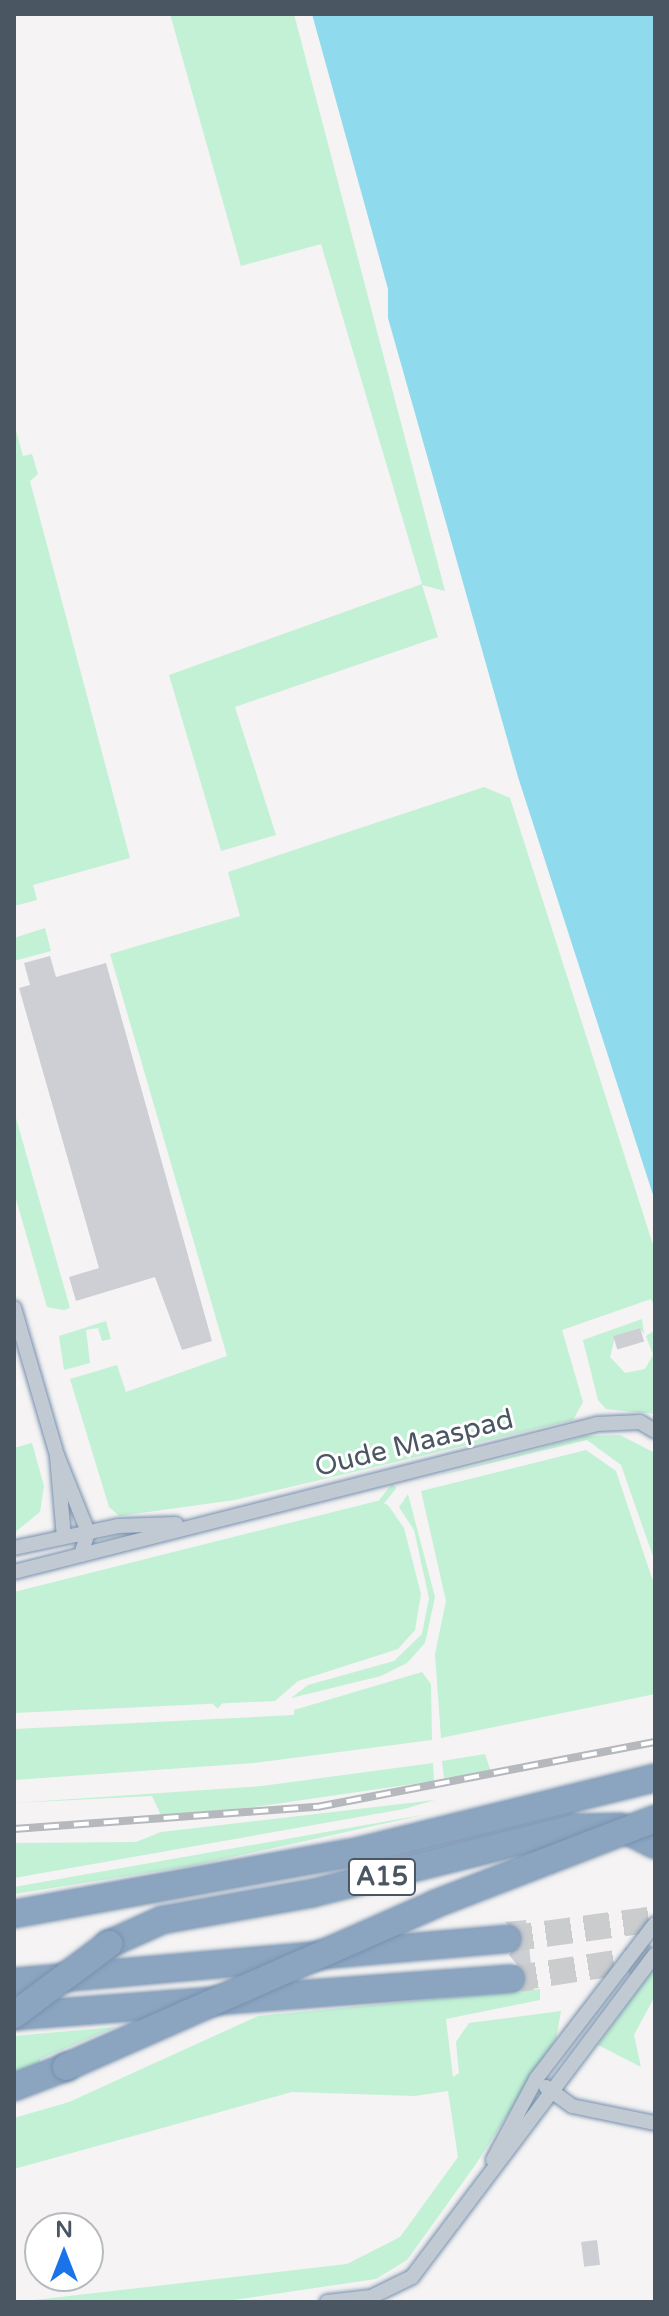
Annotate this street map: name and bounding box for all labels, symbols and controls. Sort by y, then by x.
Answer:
street label: Oude Maaspad [311,1402,517,1484]
road number: A15 [346,1855,418,1899]
north arrow [24,2212,104,2292]
text: N [55,2217,73,2243]

